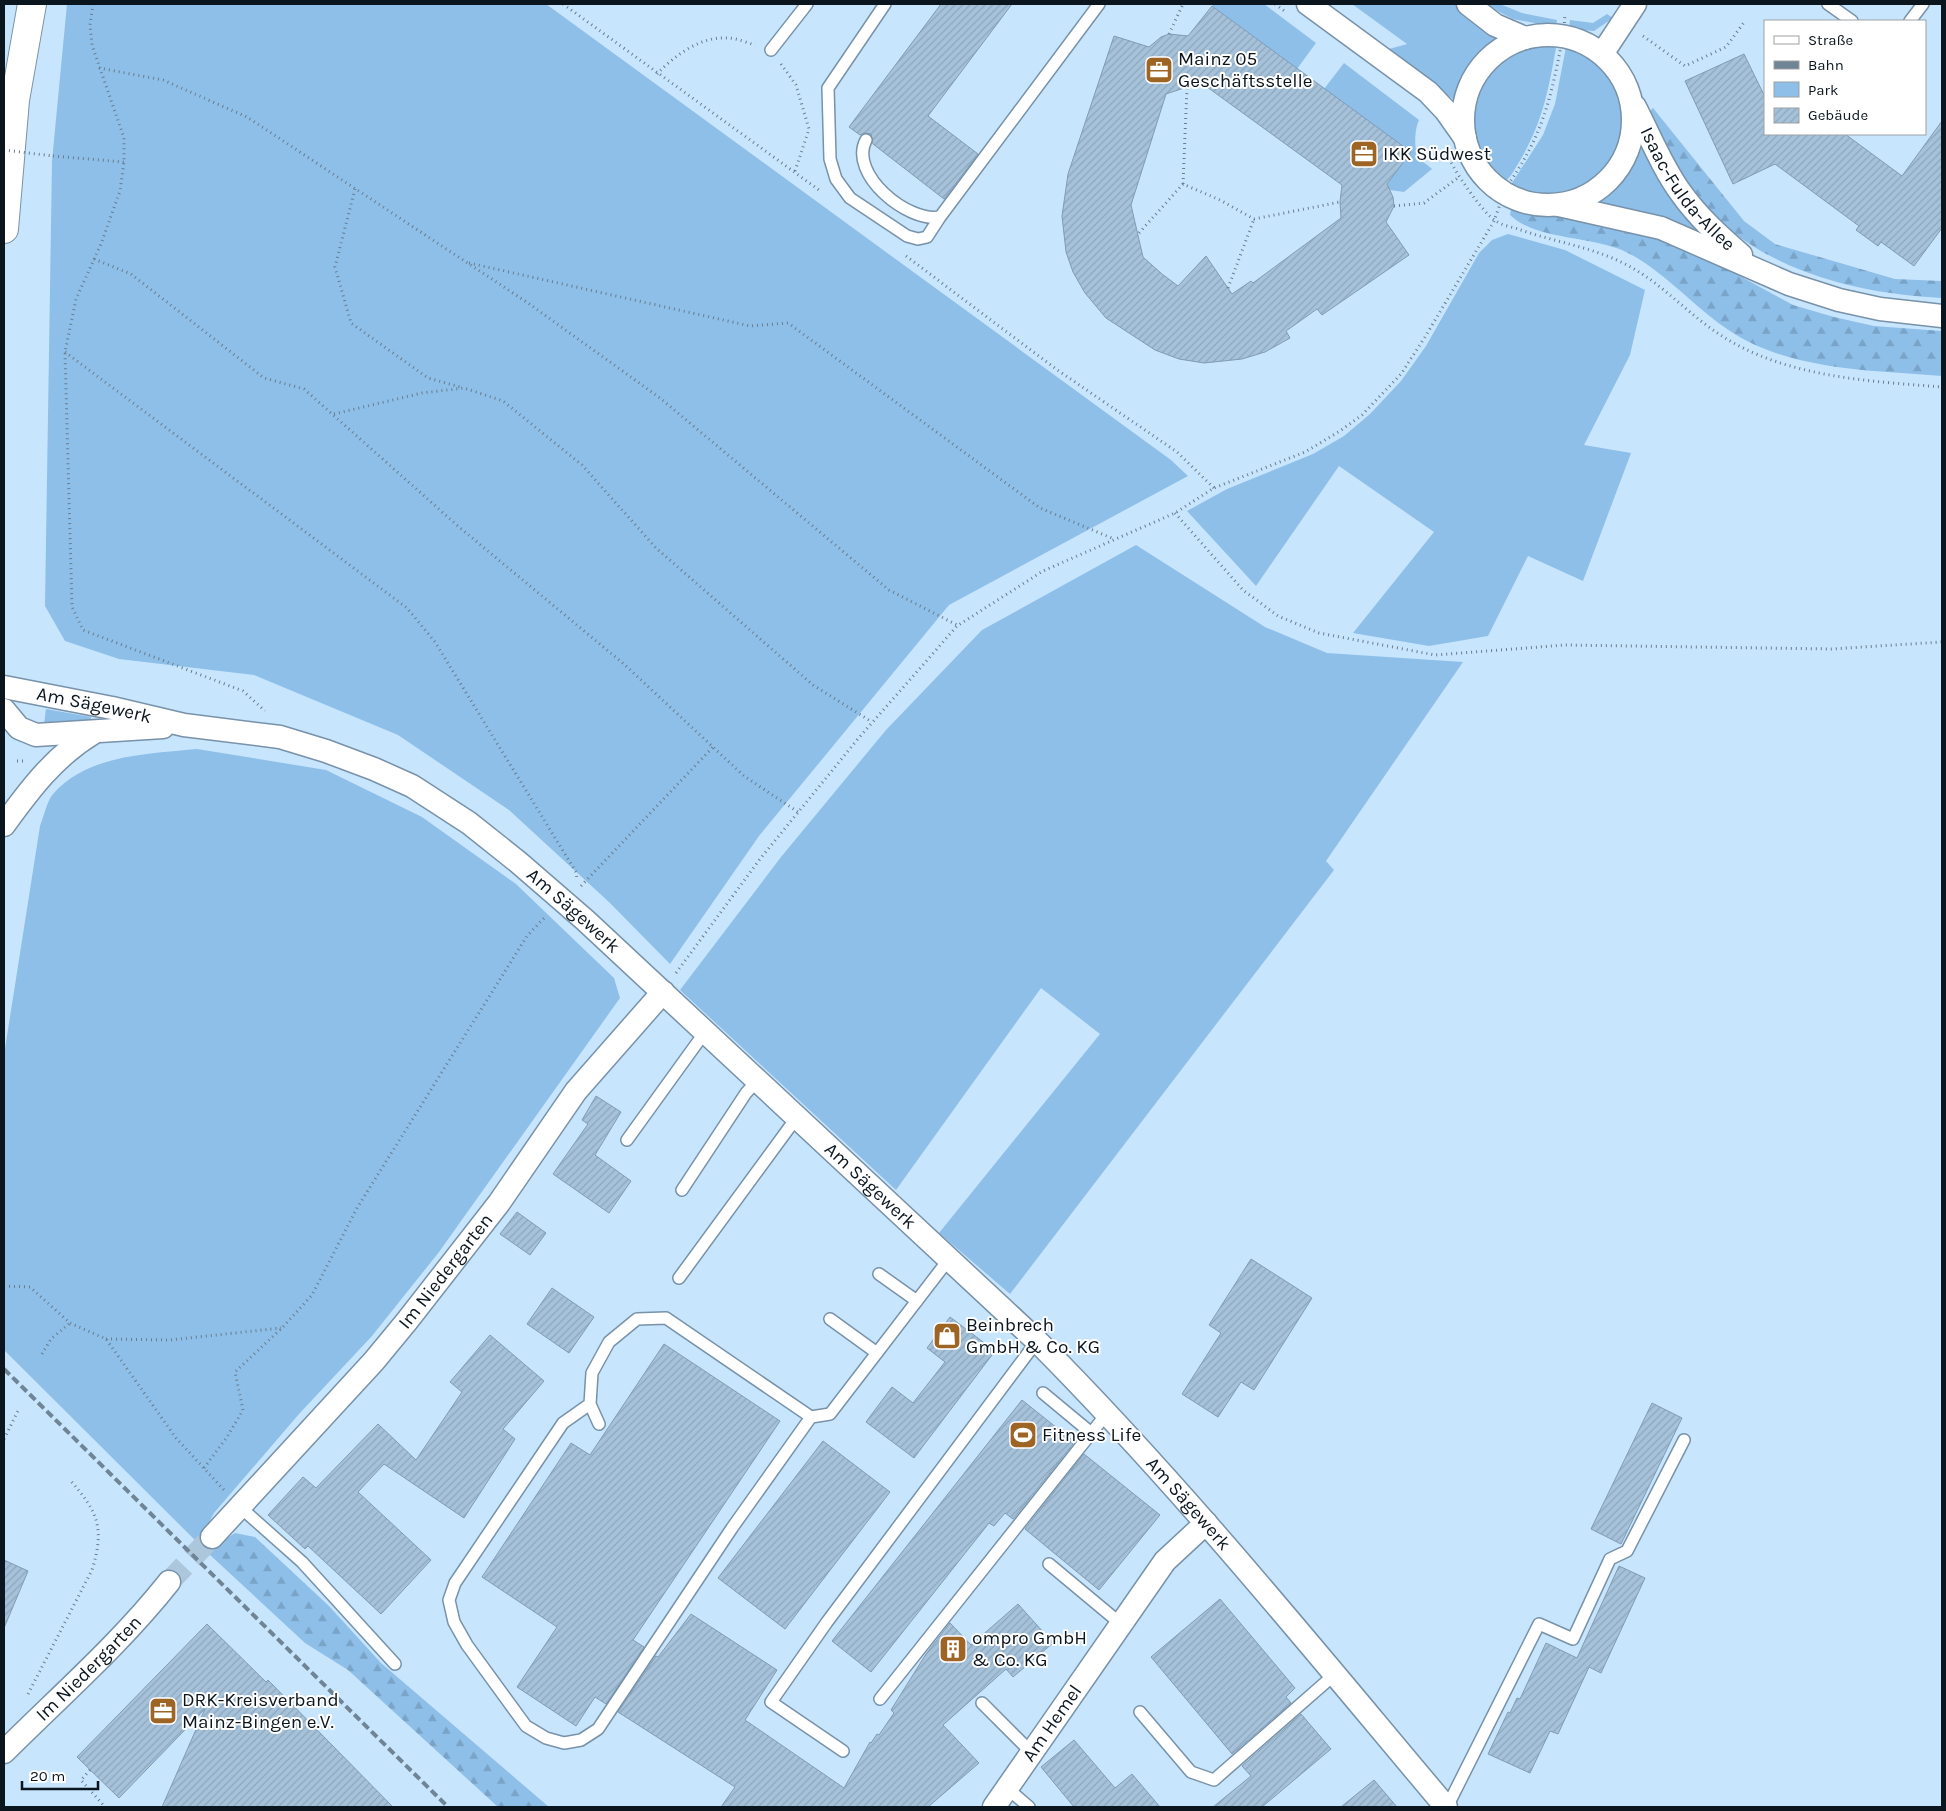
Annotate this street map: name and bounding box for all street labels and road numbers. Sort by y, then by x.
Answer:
street label: Isaac-Fulda-Allee [1636,124,1739,255]
street label: Am Sägewerk [35,683,154,728]
street label: Am Sägewerk [522,864,625,958]
street label: Am Sägewerk [820,1138,921,1234]
street label: Im Niedergarten [394,1209,497,1334]
street label: Am Sägewerk [1142,1453,1236,1555]
street label: Im Niedergarten [31,1611,146,1726]
street label: Am Hemel [1018,1681,1087,1766]

